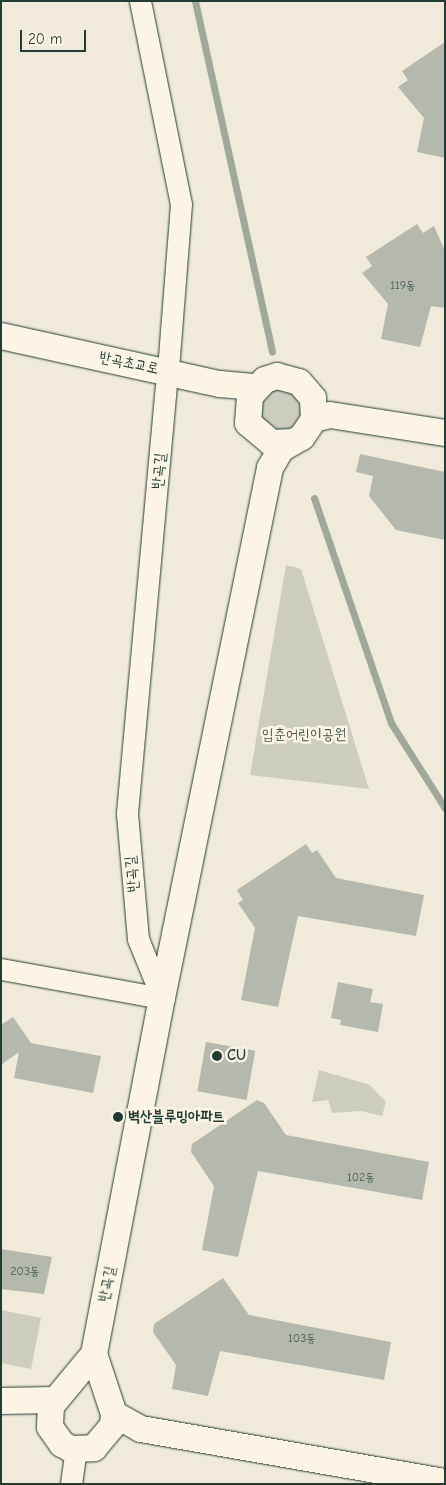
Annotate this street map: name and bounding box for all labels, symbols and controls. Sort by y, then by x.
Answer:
scale bar [22,20,89,52]
text: 20 m [28,30,62,48]
house number: 119동 [390,279,416,293]
street label: 반곡초교로 [98,348,160,378]
street label: 반곡길 [148,452,170,490]
park label: 입춘어린이공원 [262,726,346,744]
street label: 반곡길 [121,855,143,893]
place label: CU [227,1047,246,1065]
marker: CU [211,1050,223,1062]
place label: 벽산블루밍아파트 [128,1108,225,1126]
marker: 벽산블루밍아파트 [112,1111,124,1123]
house number: 102동 [347,1171,375,1185]
house number: 203동 [10,1265,40,1279]
street label: 반곡길 [95,1265,119,1303]
house number: 103동 [288,1332,316,1346]

